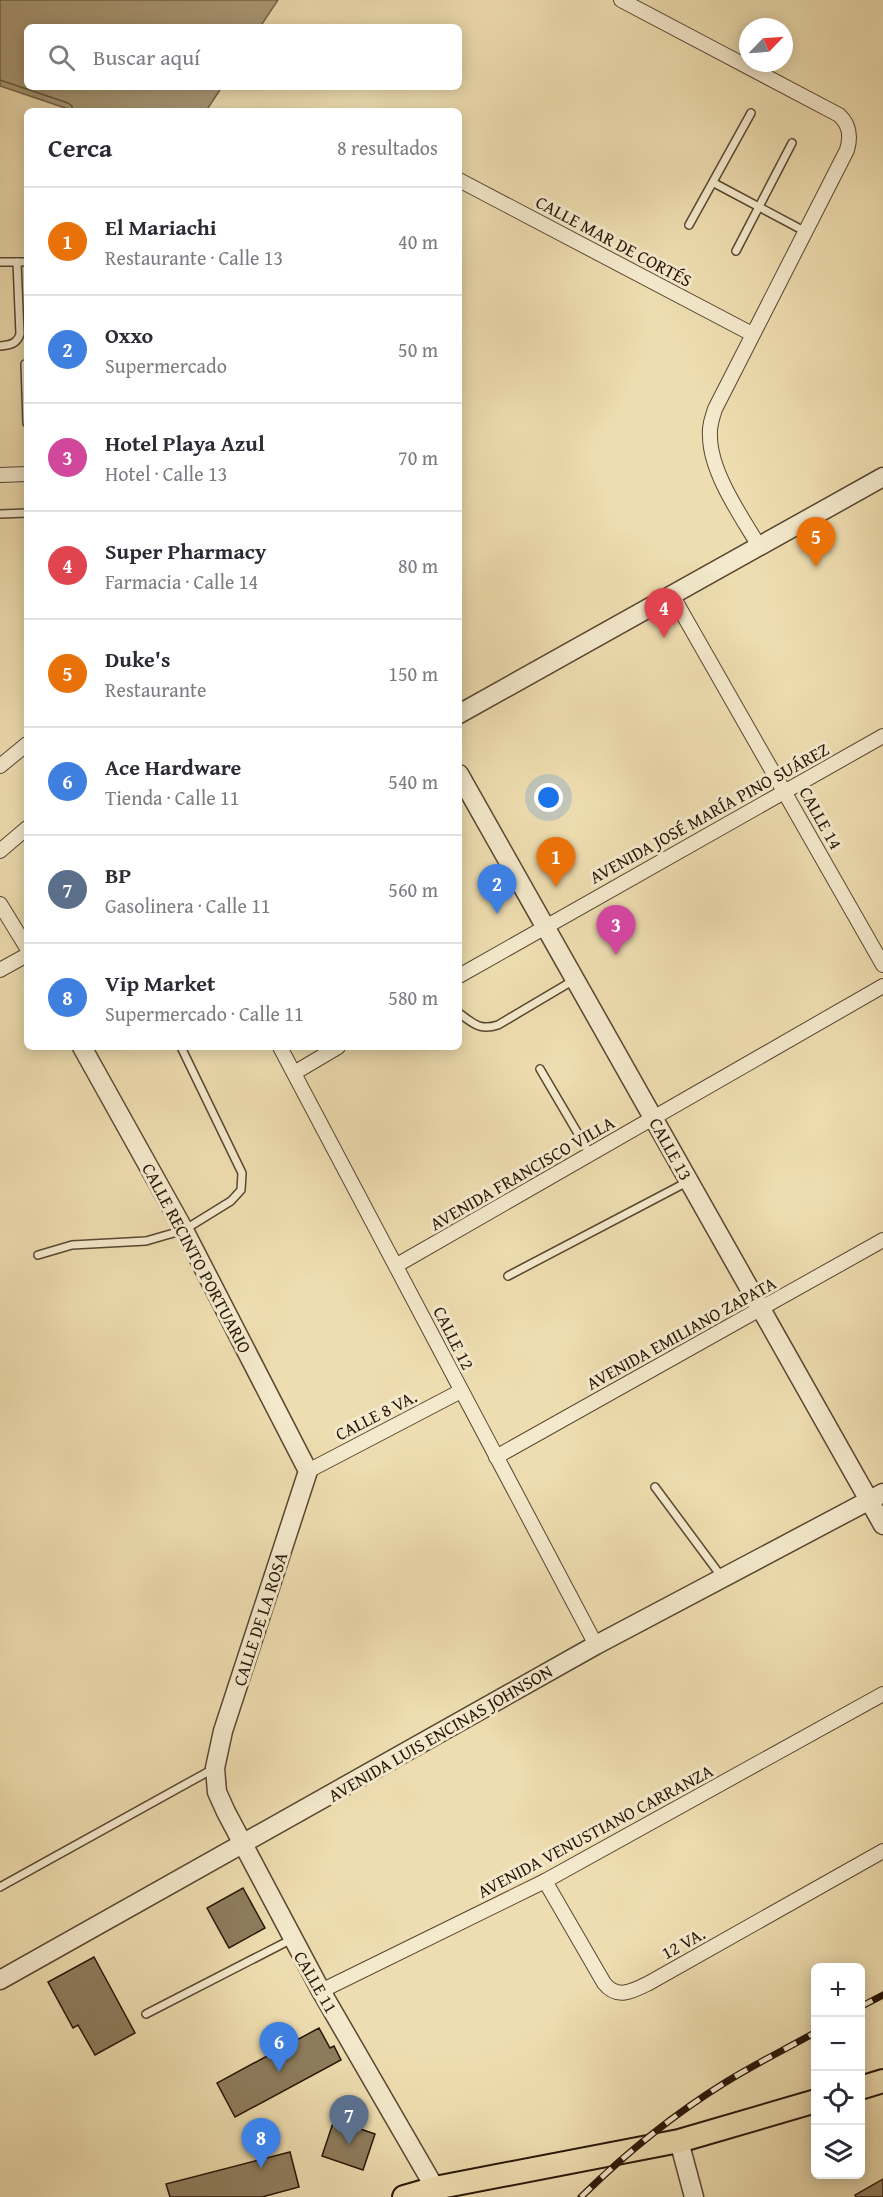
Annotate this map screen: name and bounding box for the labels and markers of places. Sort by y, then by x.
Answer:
pin: 5 [796,518,836,567]
pin: 4 [644,588,684,638]
pin: 1 [536,838,576,887]
pin: 2 [478,864,516,914]
pin: 3 [596,906,636,955]
pin: 6 [260,2022,298,2072]
pin: 7 [330,2096,368,2145]
pin: 8 [242,2118,280,2168]

